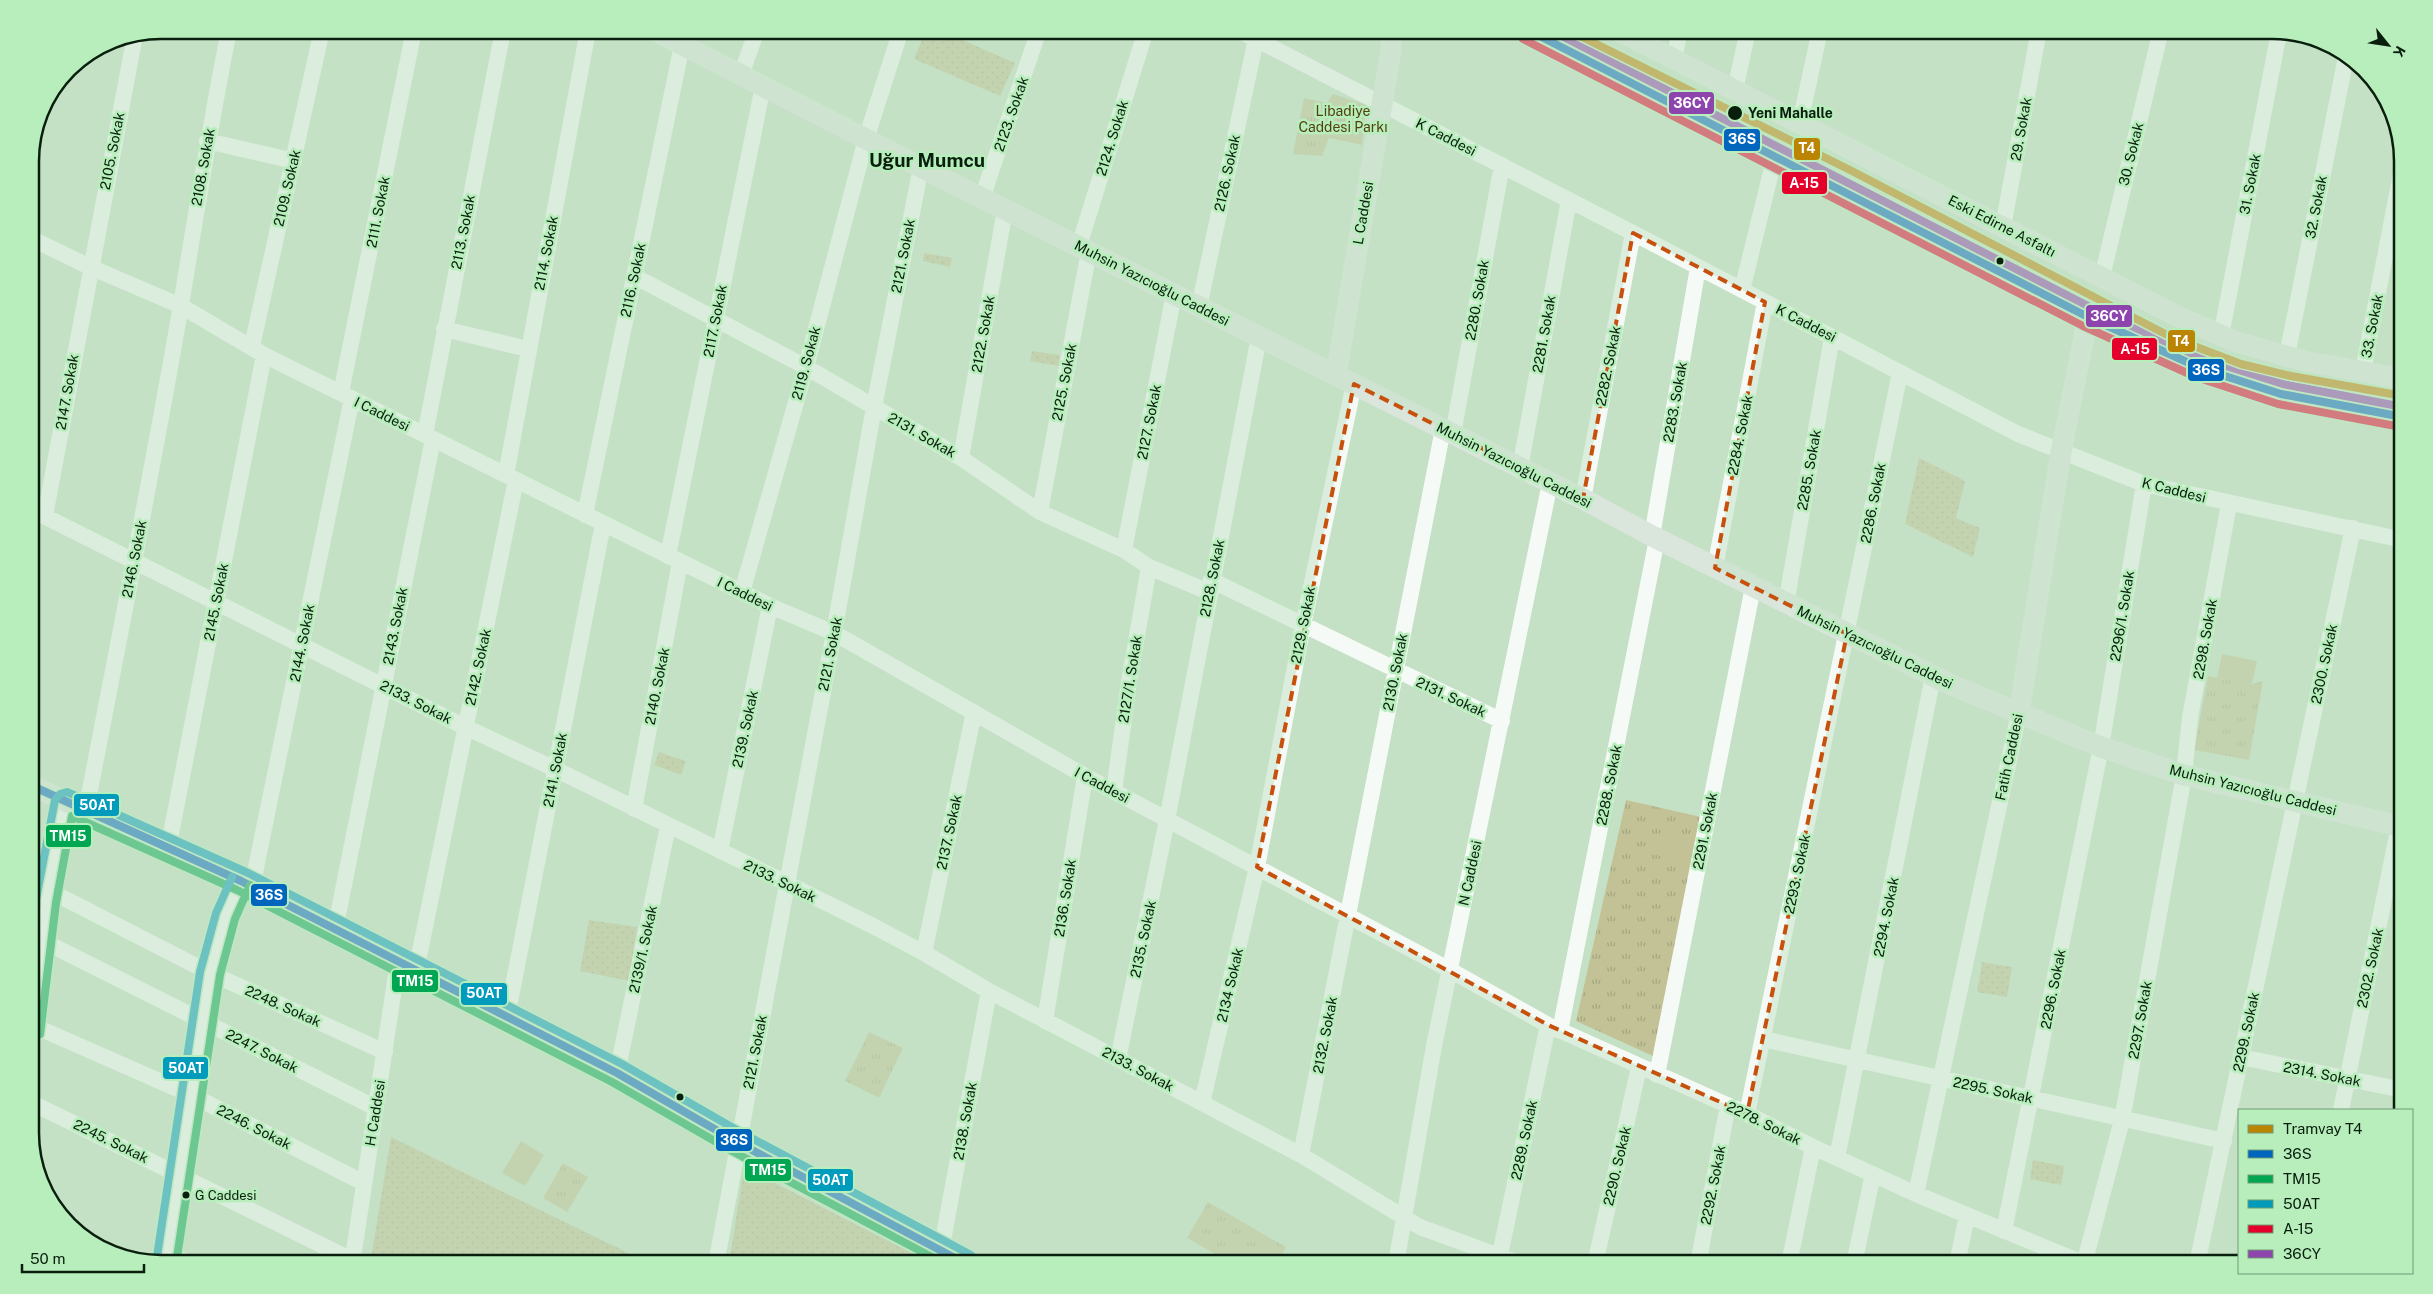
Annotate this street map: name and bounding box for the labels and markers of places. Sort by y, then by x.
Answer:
marker: Yeni Mahalle [1726,104,1744,122]
place label: Yeni Mahalle [1748,105,1833,121]
unlabelled marker [1995,256,2005,266]
unlabelled marker [675,1092,685,1102]
place label: G Caddesi [195,1188,256,1203]
marker: G Caddesi [181,1190,191,1200]

